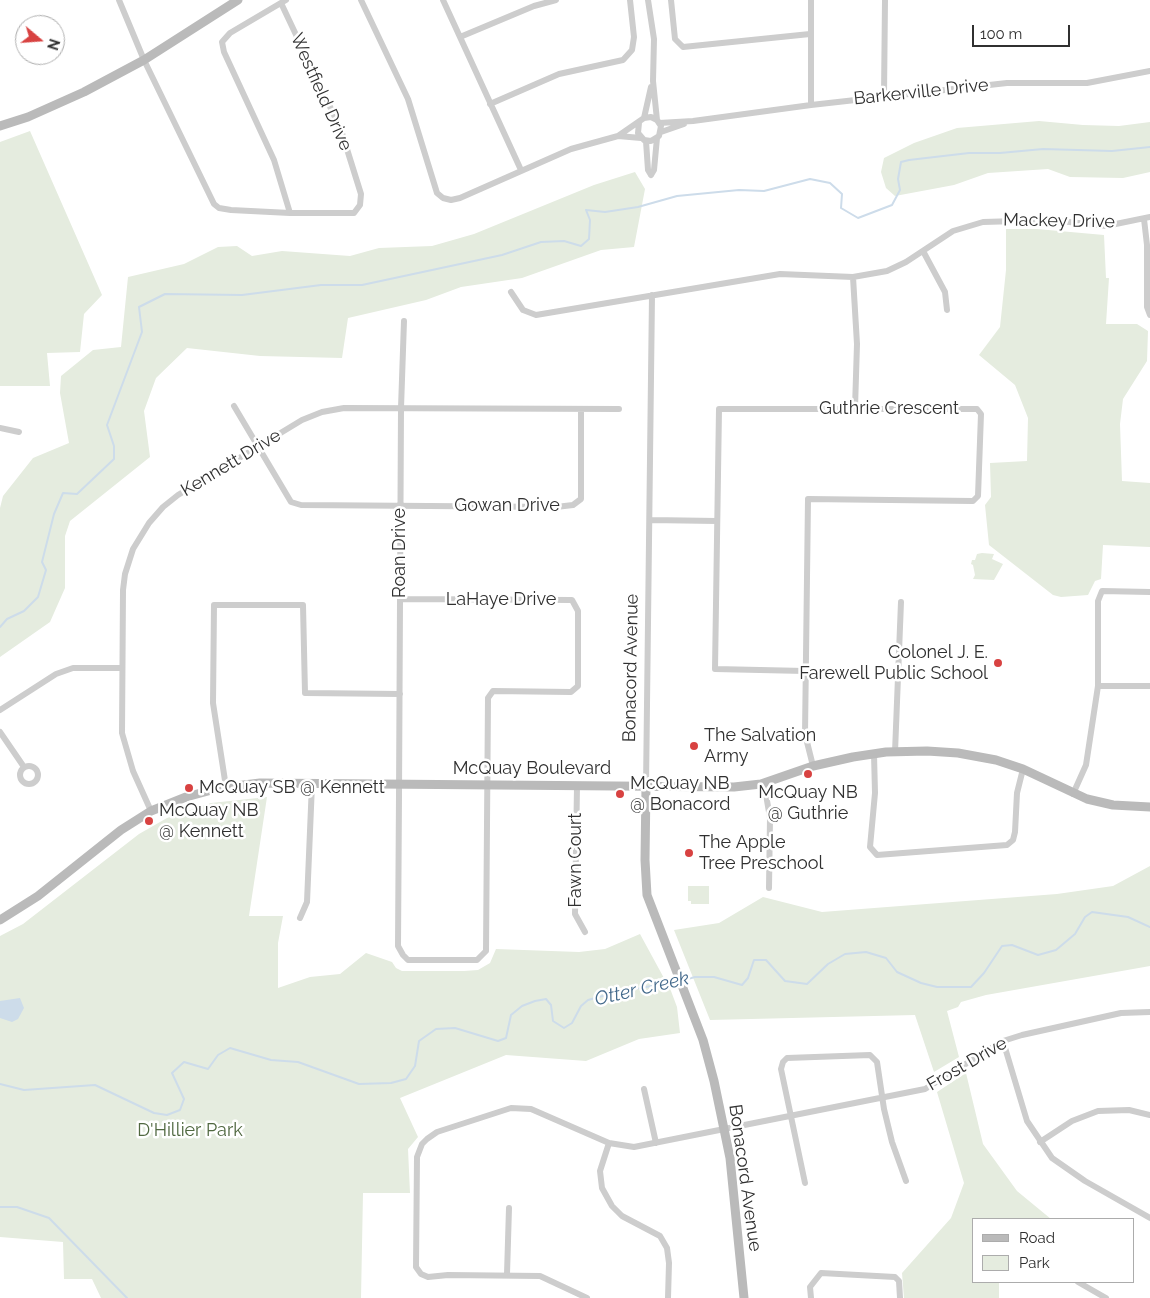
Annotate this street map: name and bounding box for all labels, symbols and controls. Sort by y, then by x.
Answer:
north arrow [15,15,65,65]
scale bar [975,15,1072,47]
text: 100 m [980,25,1022,43]
street label: Westfield Drive [285,30,357,154]
text: N [44,37,63,52]
street label: Barkerville Drive [853,74,989,110]
street label: Mackey Drive [1003,209,1115,233]
street label: Guthrie Crescent [819,398,959,420]
street label: Kennett Drive [177,425,285,501]
street label: Gowan Drive [454,495,560,517]
street label: Roan Drive [389,508,411,598]
street label: LaHaye Drive [446,589,556,611]
street label: Bonacord Avenue [619,594,643,742]
place label: Colonel J. E. Farewell Public School [799,642,988,684]
marker: Colonel J. E. Farewell Public School [992,657,1004,669]
place label: The Salvation Army [704,725,816,768]
marker: The Salvation Army [688,740,700,752]
street label: McQuay Boulevard [453,758,611,780]
marker: McQuay NB @ Guthrie [802,768,814,780]
place label: McQuay NB @ Bonacord [630,773,730,816]
place label: McQuay SB @ Kennett [199,777,385,799]
marker: McQuay SB @ Kennett [183,782,195,794]
place label: McQuay NB @ Guthrie [758,782,858,824]
marker: McQuay NB @ Bonacord [614,788,626,800]
place label: McQuay NB @ Kennett [159,800,258,842]
street label: Fawn Court [565,813,587,907]
marker: McQuay NB @ Kennett [143,815,155,827]
place label: The Apple Tree Preschool [699,832,823,874]
marker: The Apple Tree Preschool [683,847,695,859]
water label: Otter Creek [593,967,691,1011]
street label: Frost Drive [923,1032,1011,1096]
street label: Bonacord Avenue [724,1103,766,1253]
park label: D'Hillier Park [137,1120,243,1142]
legend [972,1218,1135,1283]
text: Road [1019,1229,1055,1247]
text: Park [1019,1254,1050,1272]

